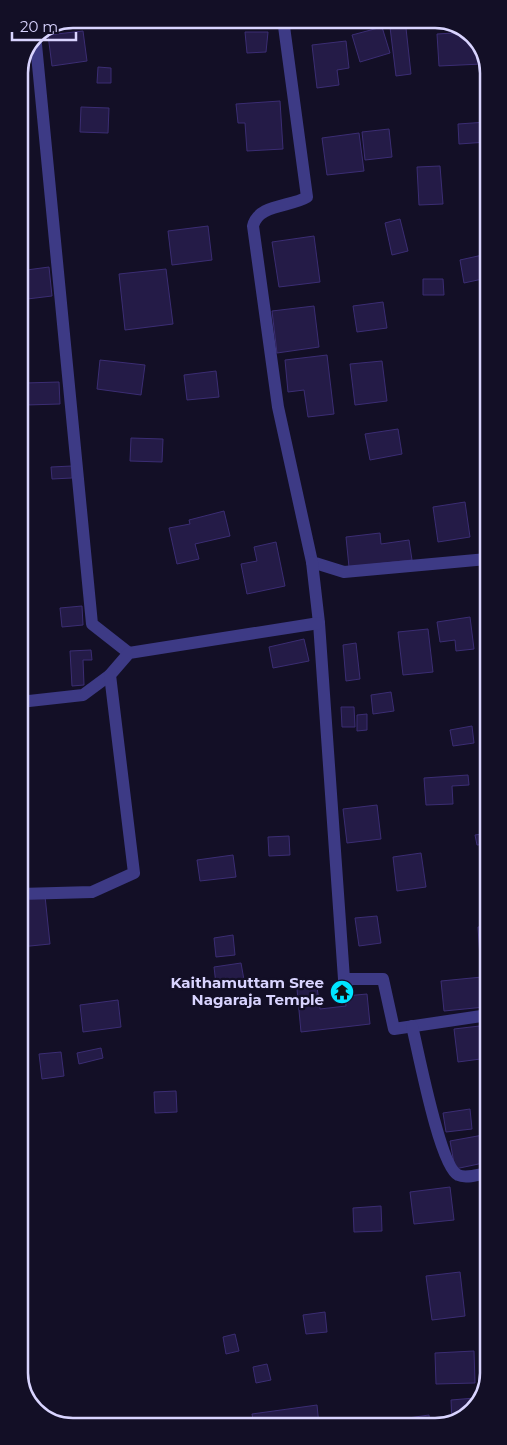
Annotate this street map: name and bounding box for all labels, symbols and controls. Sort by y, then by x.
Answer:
scale bar [12,10,76,42]
text: 20 m [20,17,58,36]
place label: Kaithamuttam Sree Nagaraja Temple [170,973,324,1009]
temple icon: Kaithamuttam Sree Nagaraja Temple [329,979,355,1005]

